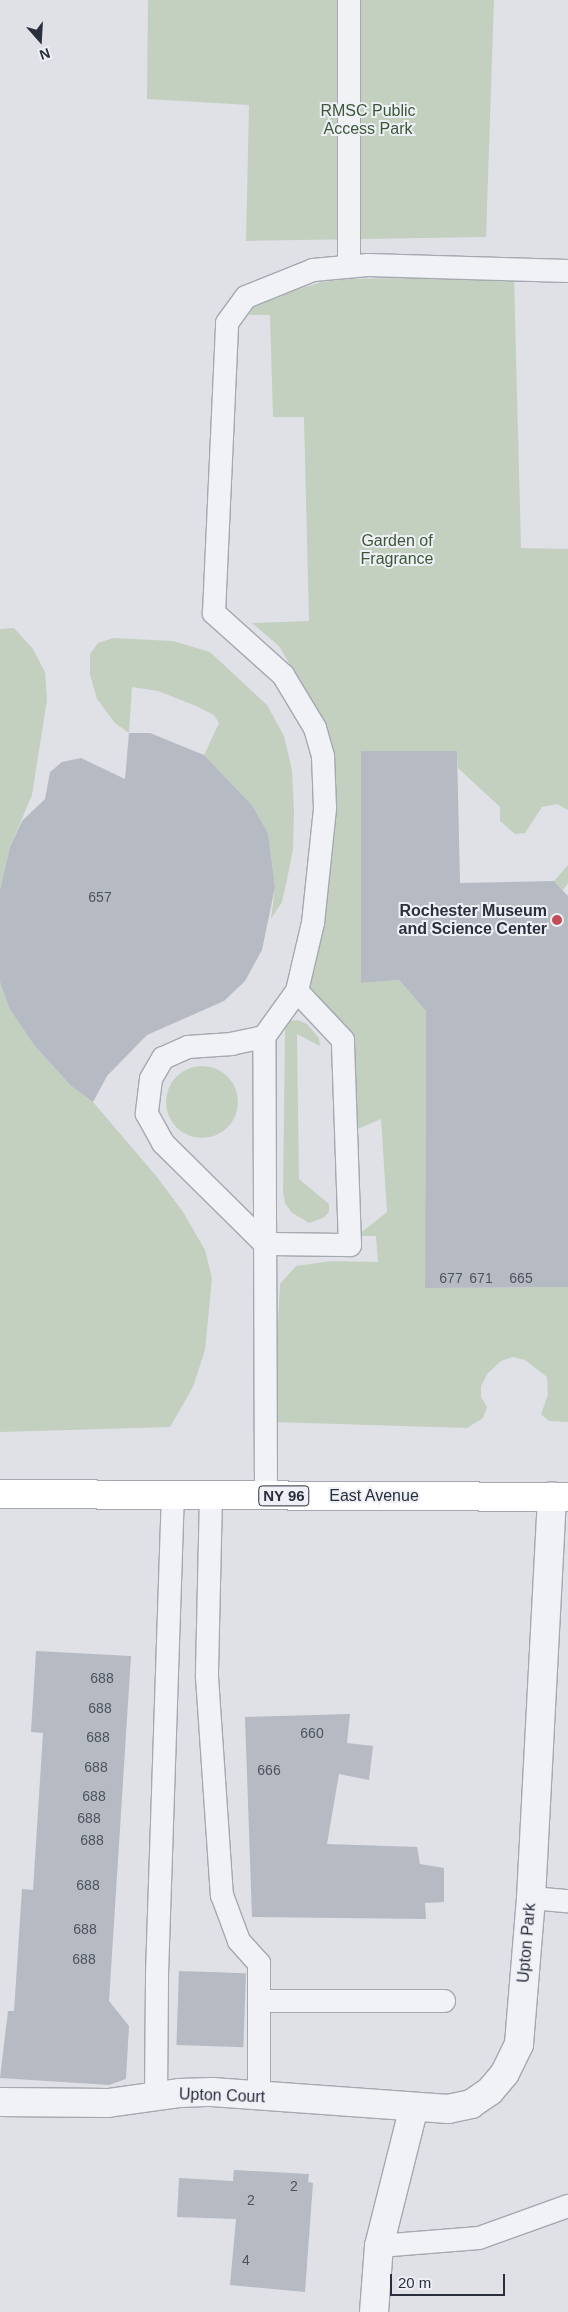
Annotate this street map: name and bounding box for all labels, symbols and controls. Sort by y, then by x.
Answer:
north arrow [15,15,65,65]
text: N [37,45,52,63]
park label: RMSC Public Access Park [320,101,416,139]
park label: Garden of Fragrance [361,531,433,569]
house number: 657 [88,889,112,905]
place label: Rochester Museum and Science Center [398,901,547,939]
marker: Rochester Museum and Science Center [551,914,563,926]
house number: 677 [439,1270,463,1286]
house number: 671 [469,1270,493,1286]
house number: 665 [509,1270,533,1286]
road number: NY 96 [258,1484,310,1508]
street label: East Avenue [329,1486,419,1506]
house number: 688 [90,1670,114,1686]
house number: 688 [88,1700,112,1716]
house number: 660 [300,1725,324,1741]
house number: 688 [86,1729,110,1745]
house number: 688 [84,1759,108,1775]
house number: 666 [257,1762,281,1778]
house number: 688 [82,1788,106,1804]
house number: 688 [77,1810,101,1826]
house number: 688 [80,1832,104,1848]
house number: 688 [76,1877,100,1893]
street label: Upton Park [514,1902,540,1984]
house number: 688 [73,1921,97,1937]
house number: 688 [72,1951,96,1967]
street label: Upton Court [179,2085,265,2107]
house number: 2 [290,2178,298,2194]
house number: 2 [247,2192,255,2208]
house number: 4 [242,2252,250,2268]
scale bar [393,2264,508,2296]
text: 20 m [398,2274,431,2291]

